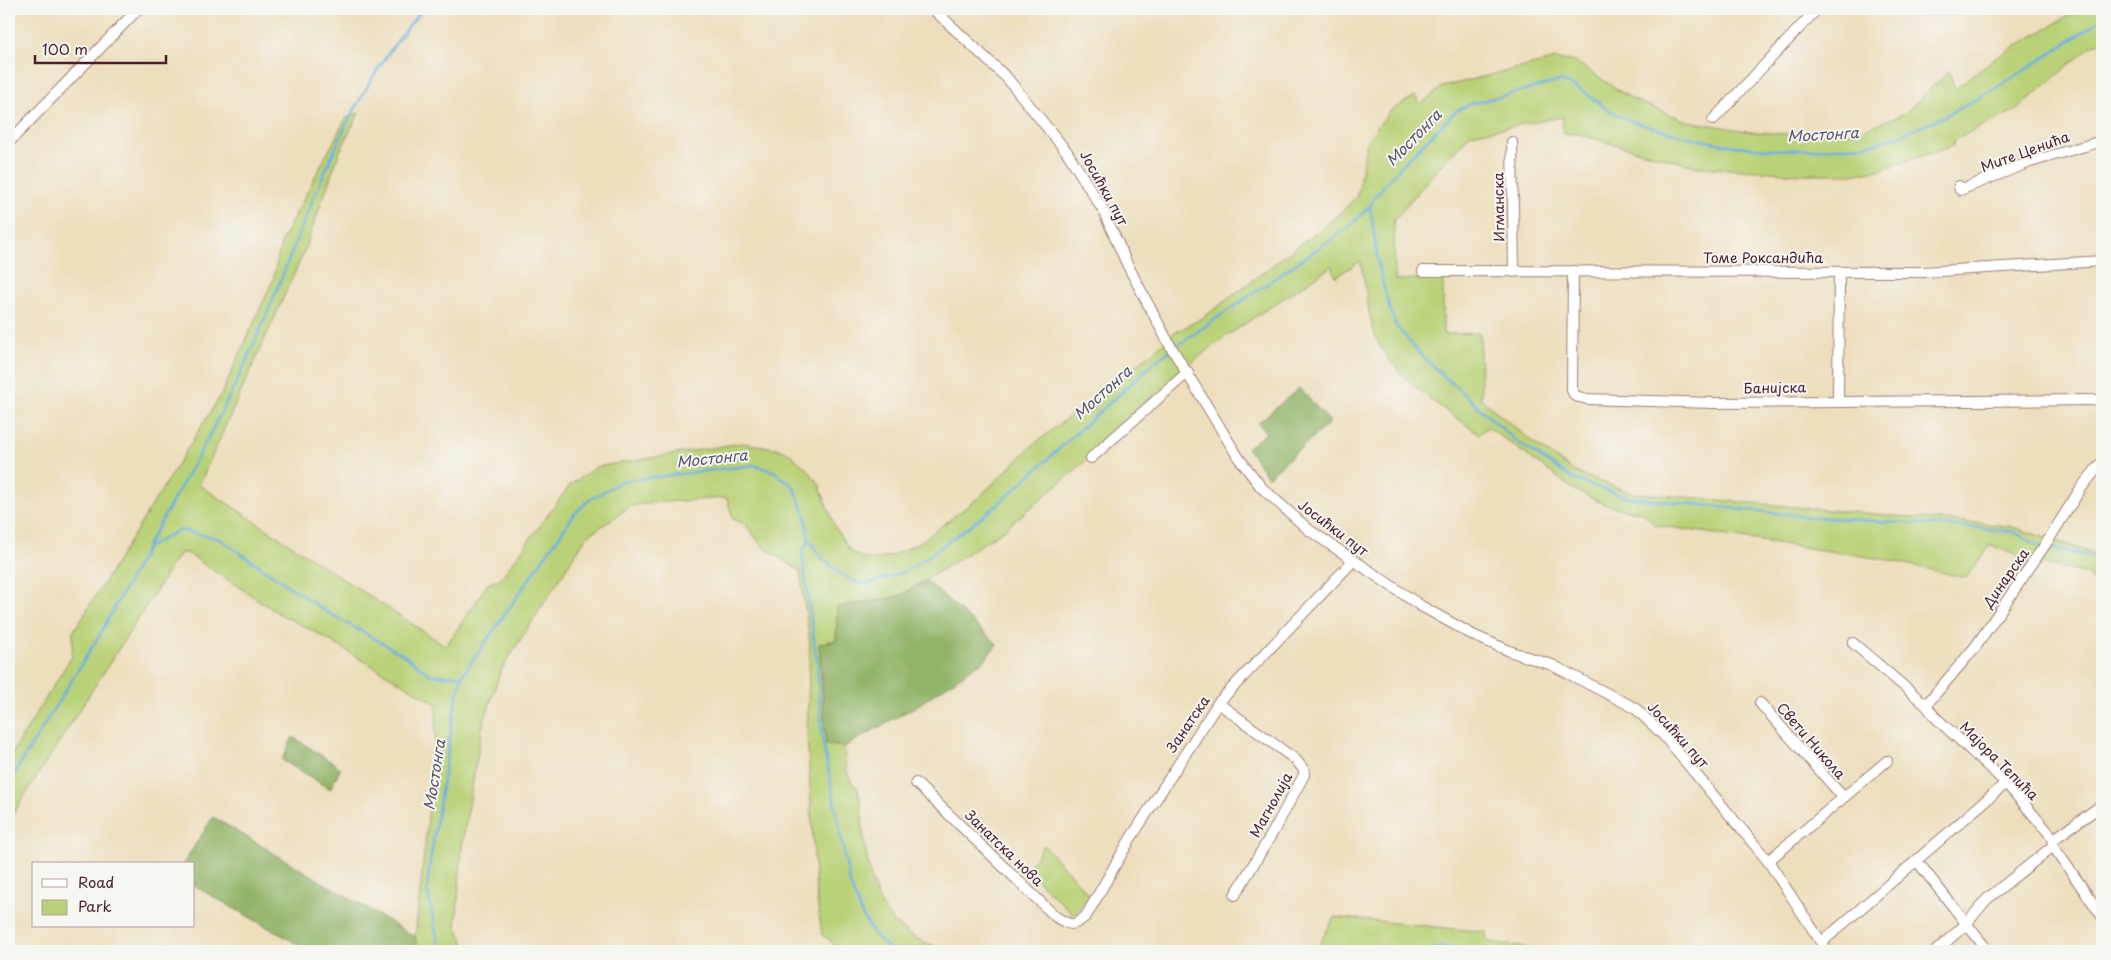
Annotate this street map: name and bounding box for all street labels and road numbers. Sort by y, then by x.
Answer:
street label: Мите Ценића [1978,126,2072,177]
street label: Јосићки пут [1075,146,1134,230]
street label: Игманска [1487,172,1510,242]
street label: Томе Роксандића [1703,247,1823,268]
street label: Банијска [1744,376,1807,399]
street label: Јосићки пут [1294,494,1373,561]
street label: Динарска [1977,543,2034,613]
street label: Занатска [1160,691,1215,757]
street label: Јосићки пут [1643,697,1714,773]
street label: Свети Никола [1772,698,1851,784]
street label: Мајора Тепића [1955,717,2044,805]
street label: Магнолија [1244,768,1297,841]
street label: Занатска нова [960,804,1048,891]

